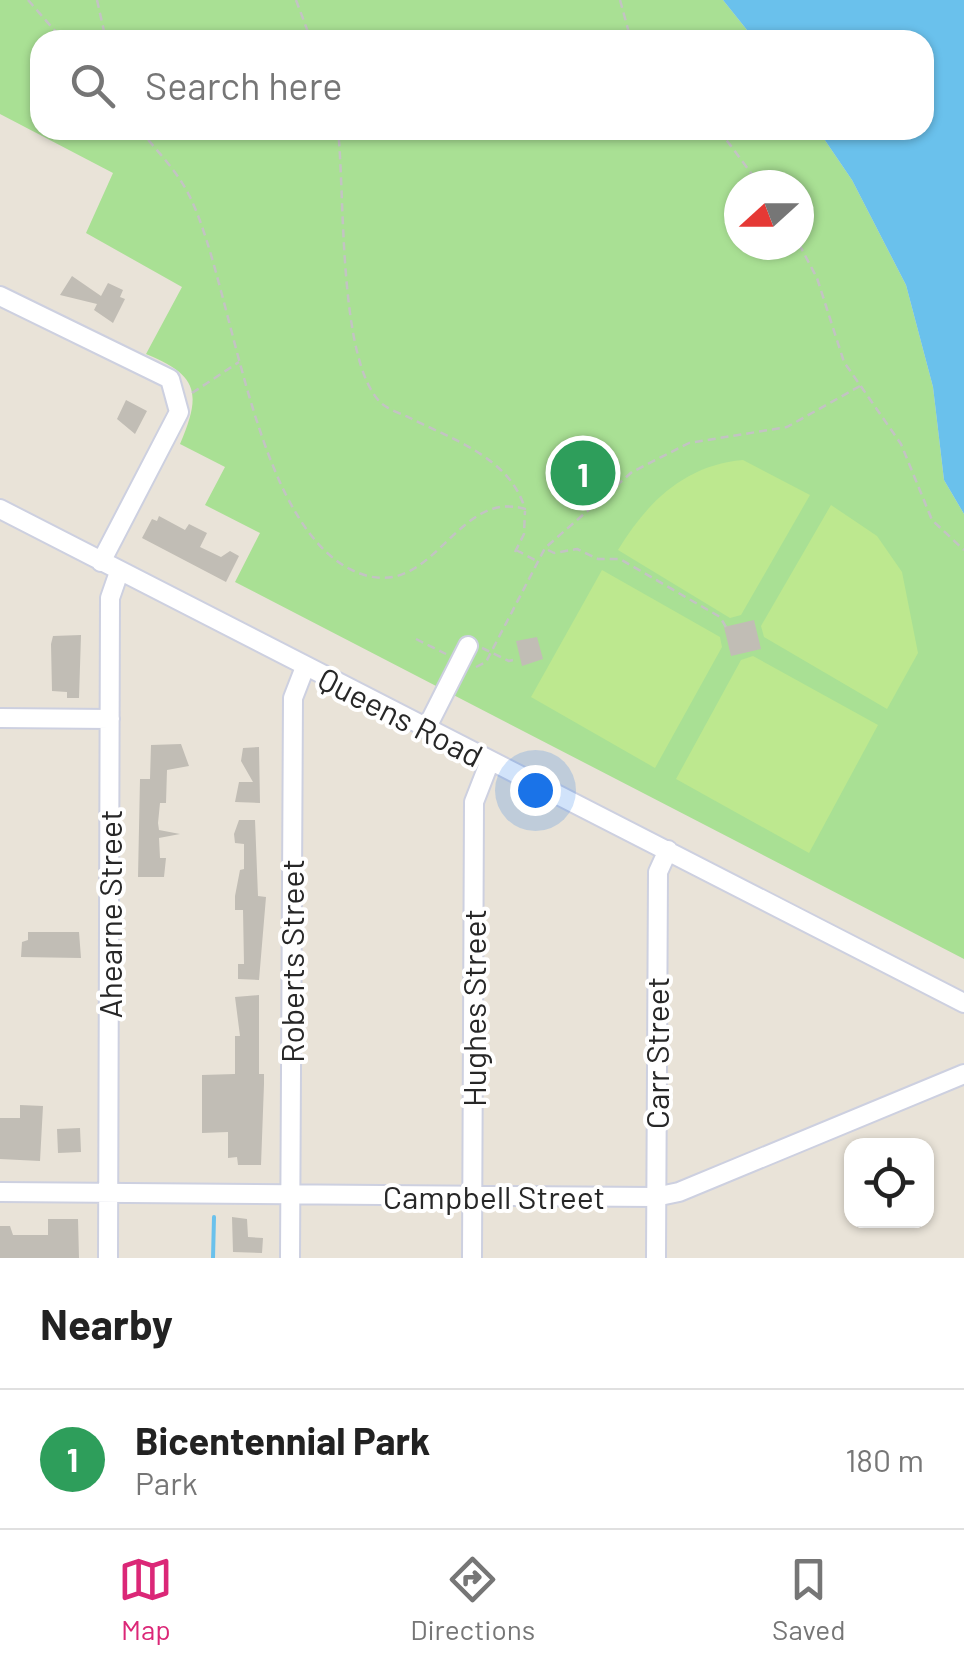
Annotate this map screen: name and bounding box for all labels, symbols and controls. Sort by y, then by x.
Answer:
search box [30,30,934,140]
icon: search [65,58,120,113]
text: Search here [145,62,343,108]
north arrow [724,170,814,260]
pin: 1 [550,436,616,510]
street label: Queens Road [312,658,490,774]
your location [510,765,561,816]
street label: Ahearne Street [90,809,128,1019]
street label: Roberts Street [272,859,310,1063]
street label: Hughes Street [454,909,492,1107]
street label: Carr Street [637,977,675,1129]
map controls [844,1138,934,1228]
button: locate [844,1138,934,1228]
street label: Campbell Street [383,1177,605,1215]
text: Nearby [40,1298,173,1348]
text: Bicentennial Park [135,1417,430,1463]
text: 1 [67,1440,78,1478]
text: 180 m [845,1440,924,1478]
text: Park [135,1463,198,1501]
tab: Map [118,1552,173,1646]
tab: Directions [410,1552,535,1646]
tab: Saved [772,1552,846,1646]

